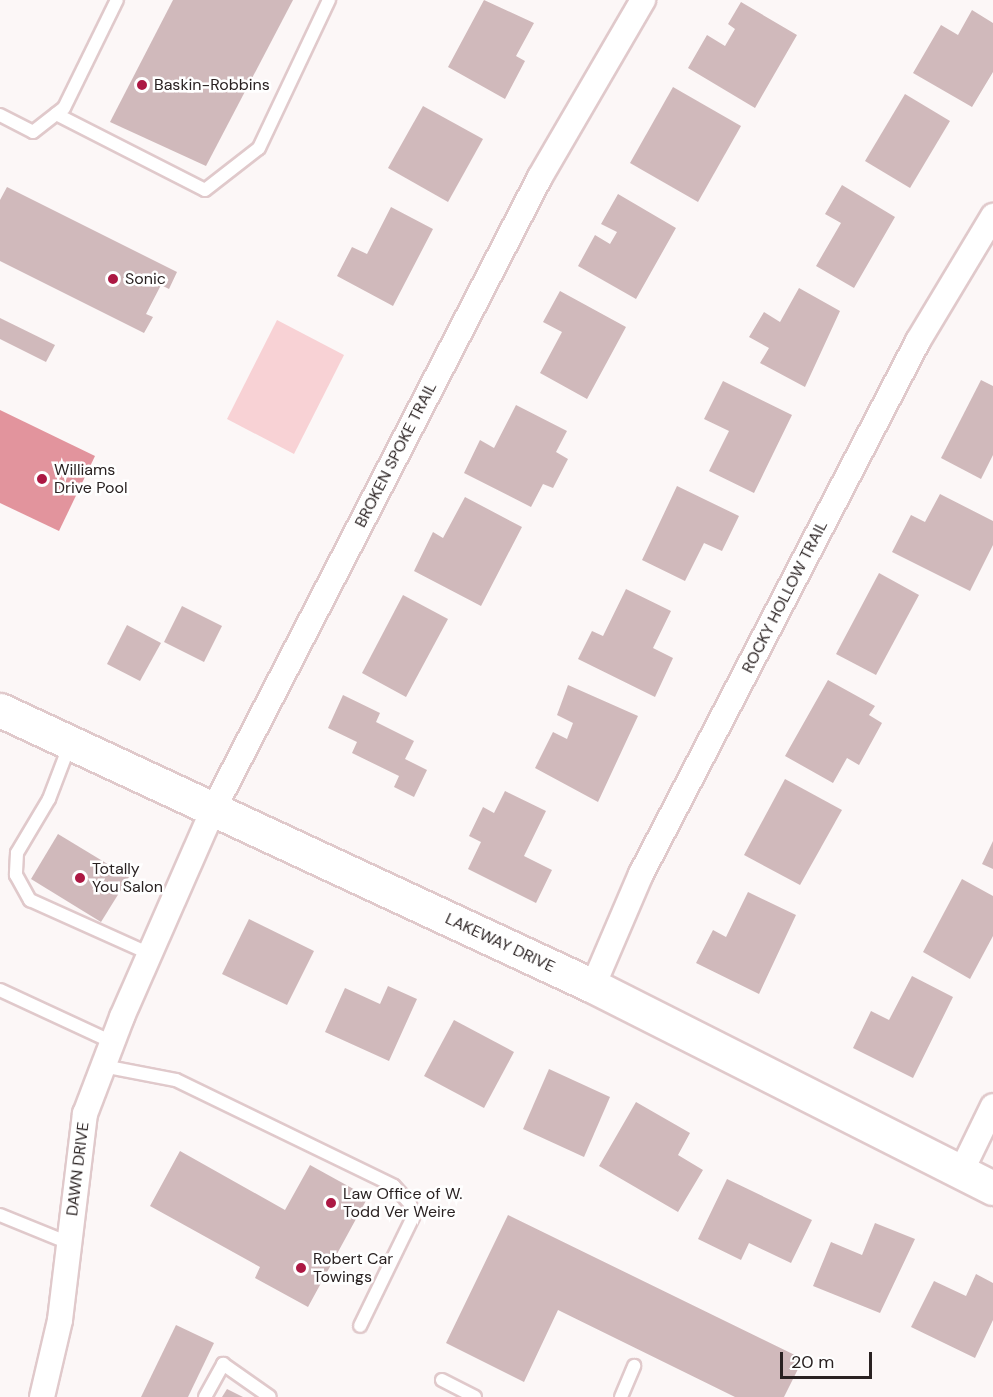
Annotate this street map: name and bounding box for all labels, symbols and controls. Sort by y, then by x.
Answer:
place label: Baskin-Robbins [154,75,270,95]
marker: Baskin-Robbins [135,78,149,92]
place label: Sonic [125,269,166,289]
marker: Sonic [106,272,120,286]
street label: BROKEN SPOKE TRAIL [351,379,441,531]
place label: Williams Drive Pool [54,460,128,498]
marker: Williams Drive Pool [35,472,49,486]
street label: ROCKY HOLLOW TRAIL [738,518,832,676]
place label: Totally You Salon [92,859,163,897]
marker: Totally You Salon [73,871,87,885]
street label: LAKEWAY DRIVE [442,909,558,977]
street label: DAWN DRIVE [63,1121,93,1217]
place label: Law Office of W. Todd Ver Weire [343,1184,462,1222]
marker: Law Office of W. Todd Ver Weire [324,1196,338,1210]
place label: Robert Car Towings [313,1249,393,1287]
marker: Robert Car Towings [294,1261,308,1275]
scale bar [783,1340,874,1378]
text: 20 m [791,1350,834,1374]

